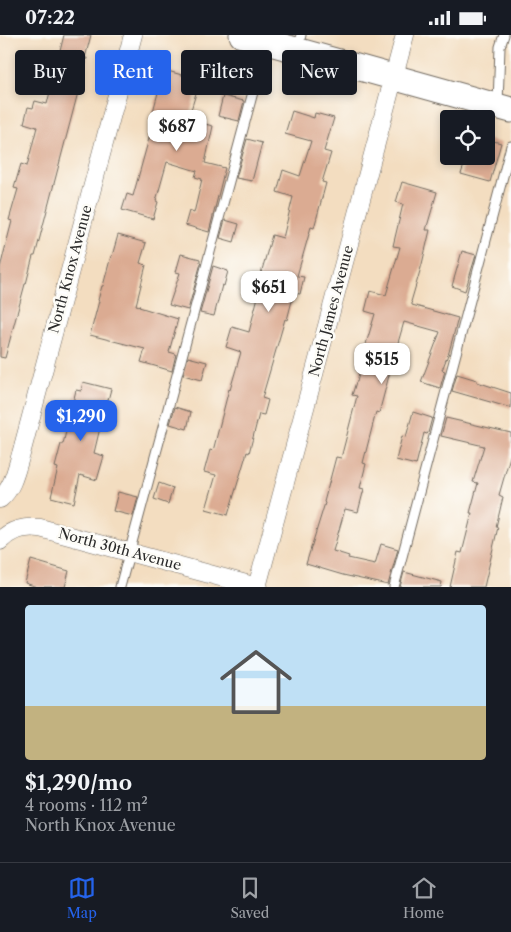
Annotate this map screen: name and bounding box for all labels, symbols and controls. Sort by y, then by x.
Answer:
text: 07:22 [25,6,75,29]
chip: Buy [15,50,85,95]
chip: Rent [95,50,171,95]
chip: Filters [181,50,272,95]
chip: New [282,50,357,95]
pin: $687 [147,109,207,152]
map controls [440,110,495,165]
button: locate [440,110,495,165]
text: $687 [159,116,195,136]
street label: North Knox Avenue [44,203,96,335]
street label: North James Avenue [305,243,357,379]
pin: $651 [239,271,299,313]
text: $651 [252,277,286,297]
pin: $515 [352,343,412,385]
text: $515 [365,349,399,369]
pin: $1,290 [40,399,122,442]
text: $1,290 [56,406,106,426]
street label: North 30th Avenue [57,524,184,574]
icon: home [211,637,301,727]
text: $1,290/mo [25,770,132,795]
text: 4 rooms · 112 m² [25,795,148,815]
text: North Knox Avenue [25,815,176,835]
tab: Map [67,874,97,922]
tab: Saved [231,874,269,922]
tab: Home [403,874,444,922]

